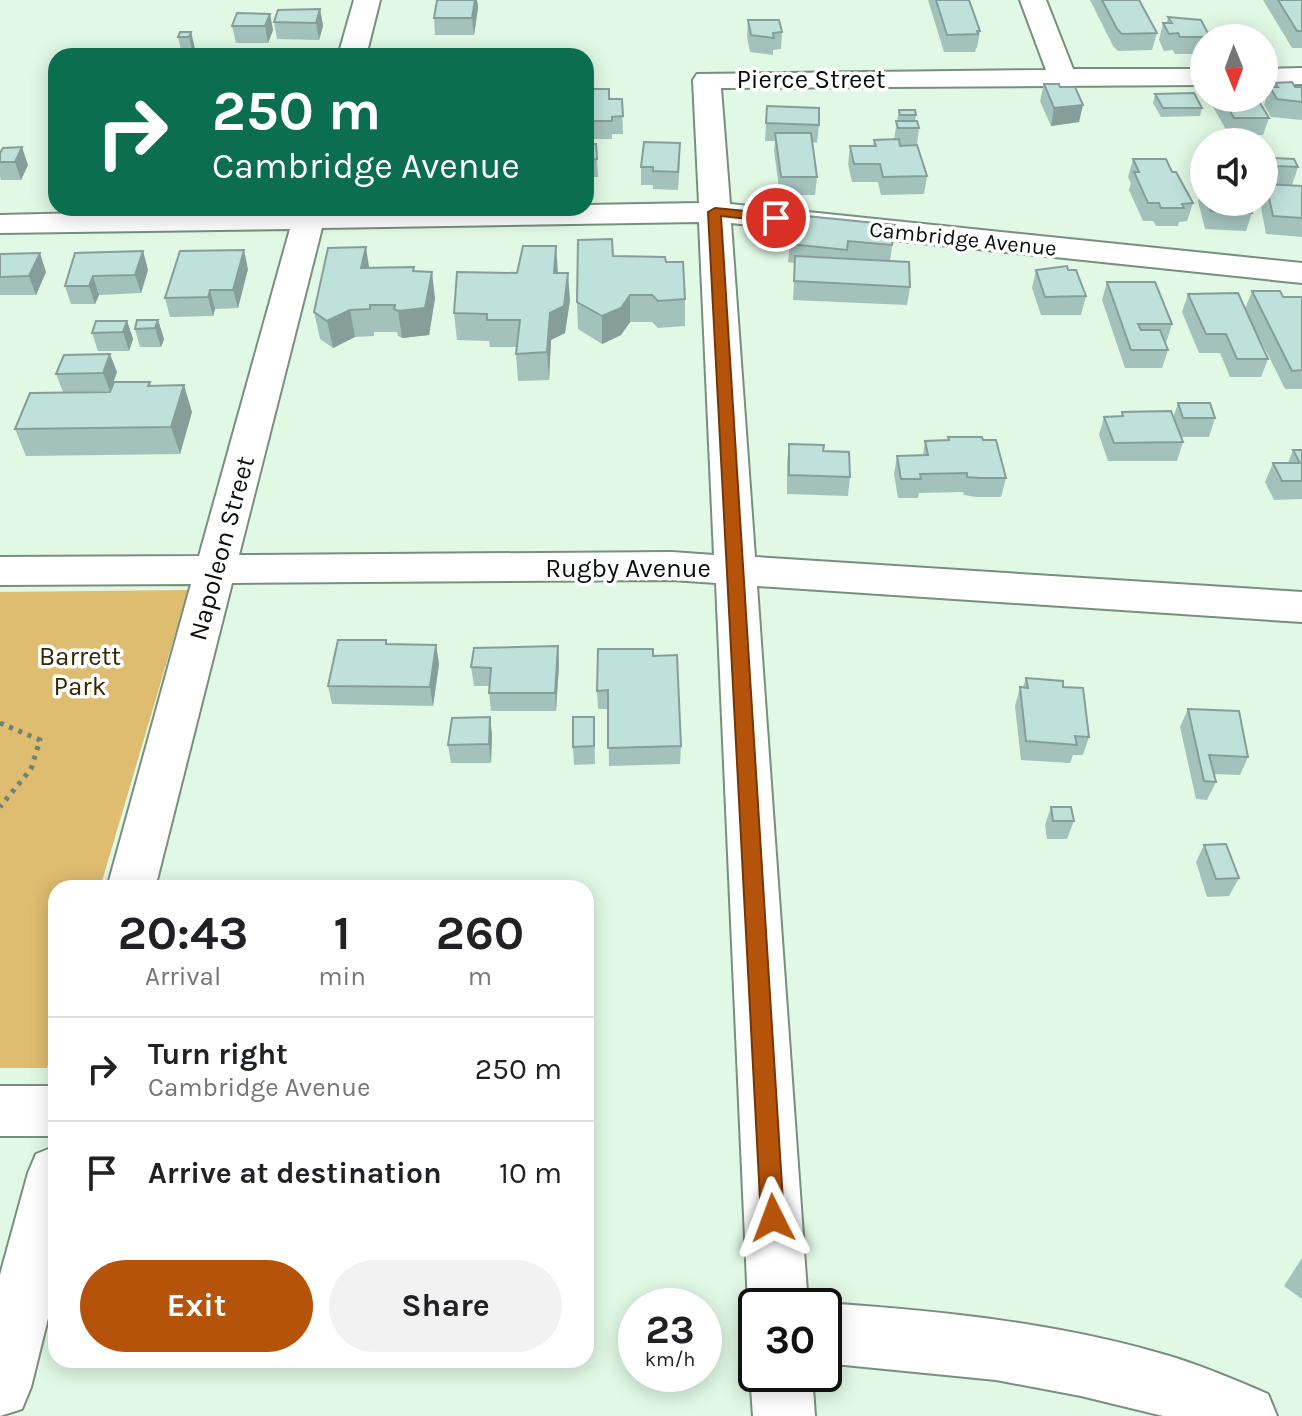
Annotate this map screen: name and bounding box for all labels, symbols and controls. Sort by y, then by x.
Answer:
north arrow [1190,24,1278,112]
map controls [1190,24,1278,216]
street label: Pierce Street [736,64,886,95]
text: 250 m [212,78,381,143]
icon: right [80,80,184,184]
button: sound [1190,128,1278,216]
text: Cambridge Avenue [212,145,520,187]
pin [742,184,810,252]
icon: arrive [754,196,798,240]
street label: Cambridge Avenue [868,216,1058,262]
street label: Napoleon Street [182,452,261,644]
street label: Rugby Avenue [545,553,711,584]
park label: Barrett Park [39,641,121,702]
text: 20:43 [118,905,248,961]
text: 1 [334,905,351,961]
text: 260 [436,905,524,961]
text: Arrival [145,961,221,992]
text: min [318,961,366,992]
text: m [468,961,492,992]
text: Turn right [148,1036,288,1072]
icon: right [80,1047,124,1091]
text: 250 m [475,1051,562,1087]
text: Cambridge Avenue [148,1072,370,1103]
icon: arrive [80,1151,124,1195]
text: Arrive at destination [148,1155,442,1191]
text: 10 m [499,1155,562,1191]
position arrow [731,1176,815,1260]
button: Exit [80,1260,313,1352]
button: Share [329,1260,562,1352]
speed limit sign: 30 [738,1288,842,1392]
text: 23 [645,1306,695,1353]
text: km/h [645,1348,695,1371]

